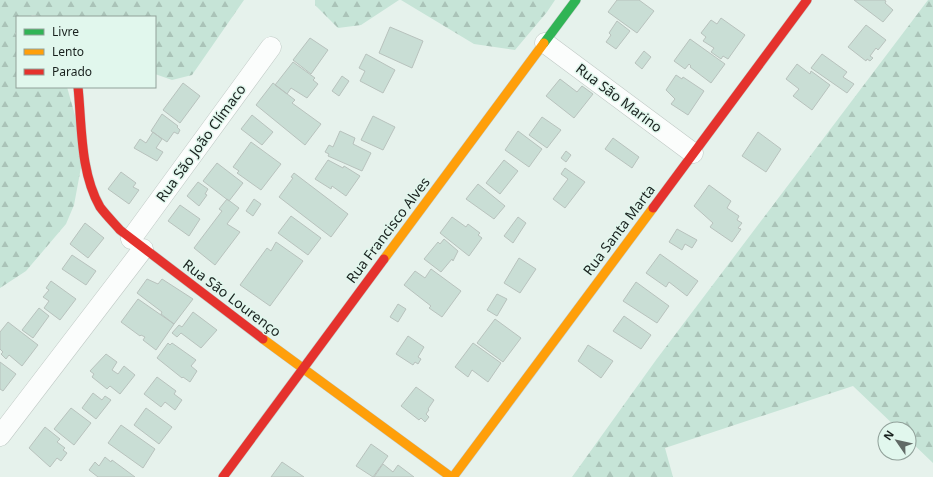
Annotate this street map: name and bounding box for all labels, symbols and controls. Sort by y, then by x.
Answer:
legend [16,16,156,88]
text: Livre [52,23,79,40]
text: Lento [52,43,84,60]
street label: Rua São Marino [572,59,666,136]
text: Parado [52,63,92,80]
street label: Rua São João Clímaco [151,80,250,205]
street label: Rua Francisco Alves [341,173,434,287]
street label: Rua Santa Marta [578,181,659,279]
street label: Rua São Lourenço [179,254,285,341]
north arrow [877,421,917,461]
text: N [880,427,897,443]

